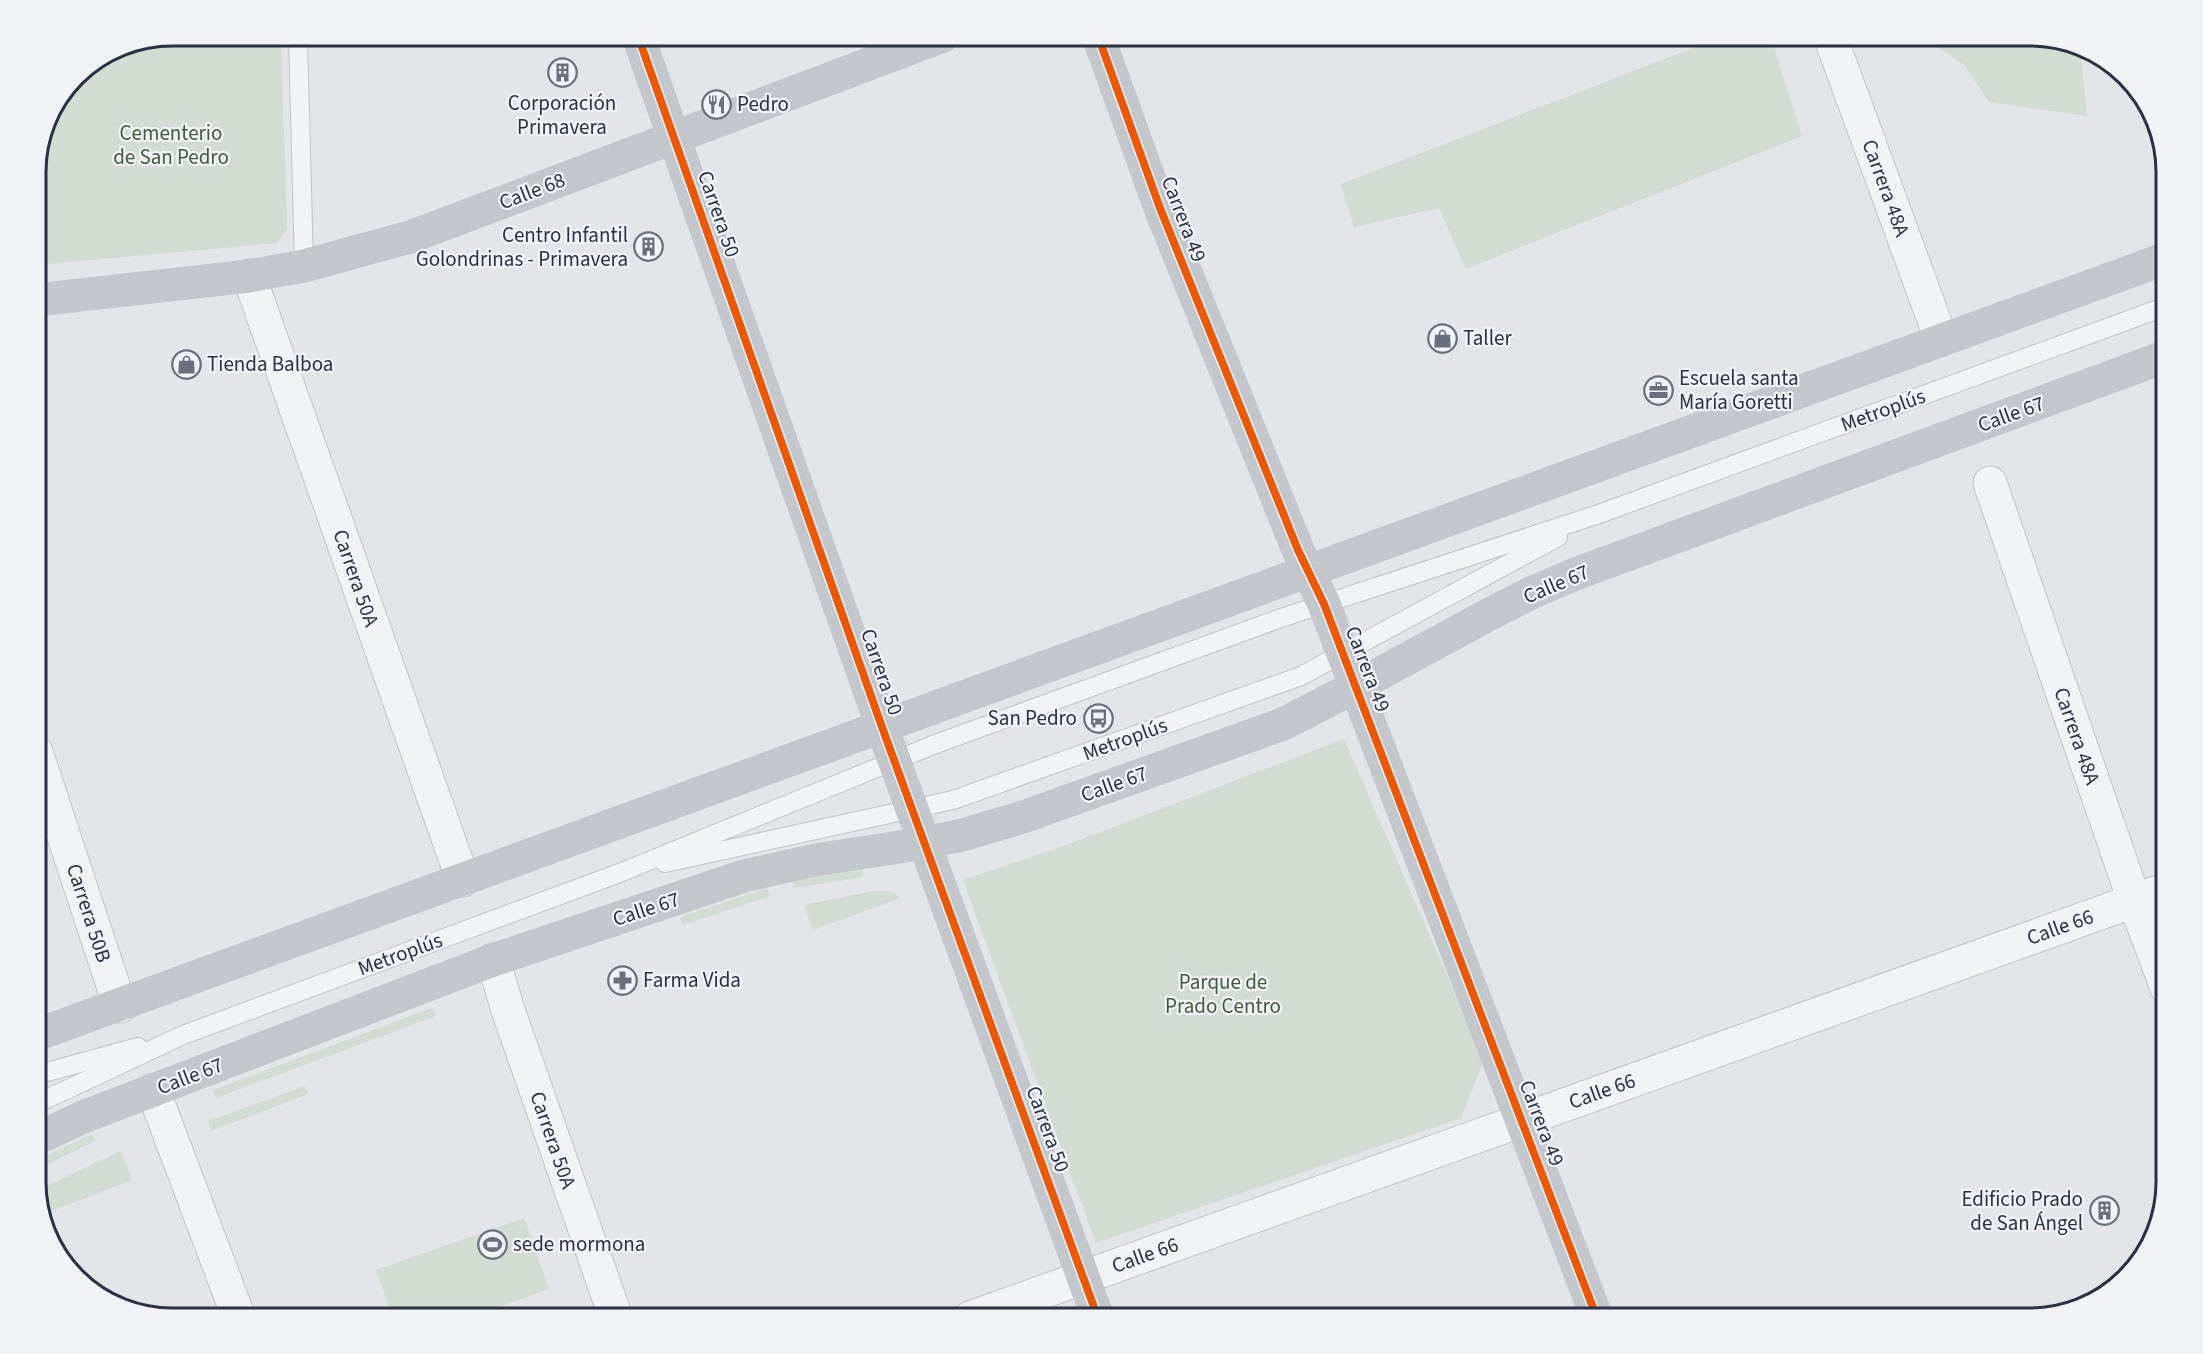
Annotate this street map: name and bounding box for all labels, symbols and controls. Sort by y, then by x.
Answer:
building icon: Corporación Primavera [546,56,578,88]
place label: Corporación Primavera [508,88,616,142]
restaurant icon: Pedro [700,88,732,120]
place label: Pedro [737,89,789,119]
park label: Cementerio de San Pedro [113,118,229,172]
street label: Carrera 48A [1855,135,1918,241]
street label: Calle 68 [495,165,569,217]
street label: Carrera 50 [690,167,748,261]
street label: Carrera 49 [1154,172,1214,266]
place label: Centro Infantil Golondrinas - Primavera [416,220,628,274]
building icon: Centro Infantil Golondrinas - Primavera [633,231,665,263]
shop icon: Taller [1426,322,1458,354]
place label: Taller [1463,323,1512,353]
shop icon: Tienda Balboa [170,348,202,380]
place label: Tienda Balboa [207,349,333,379]
place label: Escuela santa María Goretti [1679,363,1799,417]
office icon: Escuela santa María Goretti [1642,374,1674,406]
street label: Metroplús [1836,381,1930,439]
street label: Calle 67 [1974,388,2048,440]
street label: Carrera 50A [325,525,387,631]
street label: Calle 67 [1518,557,1594,611]
street label: Carrera 49 [1338,622,1398,716]
street label: Carrera 50 [853,625,911,719]
street label: Carrera 48A [2046,683,2108,789]
bus stop icon: San Pedro [1082,702,1114,734]
place label: San Pedro [988,703,1077,733]
street label: Metroplús [1078,710,1172,768]
street label: Calle 67 [1077,758,1151,810]
street label: Carrera 50B [59,860,119,966]
street label: Calle 67 [609,884,683,934]
street label: Calle 66 [2023,901,2097,953]
street label: Metroplús [353,925,447,983]
pharmacy icon: Farma Vida [606,964,638,996]
place label: Farma Vida [643,965,741,995]
park label: Parque de Prado Centro [1165,967,1281,1021]
street label: Calle 67 [153,1050,227,1102]
street label: Calle 66 [1565,1065,1639,1117]
street label: Carrera 49 [1512,1076,1572,1170]
street label: Carrera 50 [1019,1082,1077,1176]
street label: Carrera 50A [522,1087,584,1193]
place label: Edificio Prado de San Ángel [1961,1184,2083,1238]
building icon: Edificio Prado de San Ángel [2088,1195,2120,1227]
sports icon: sede mormona [476,1228,508,1260]
place label: sede mormona [513,1229,645,1259]
street label: Calle 66 [1108,1229,1182,1281]

